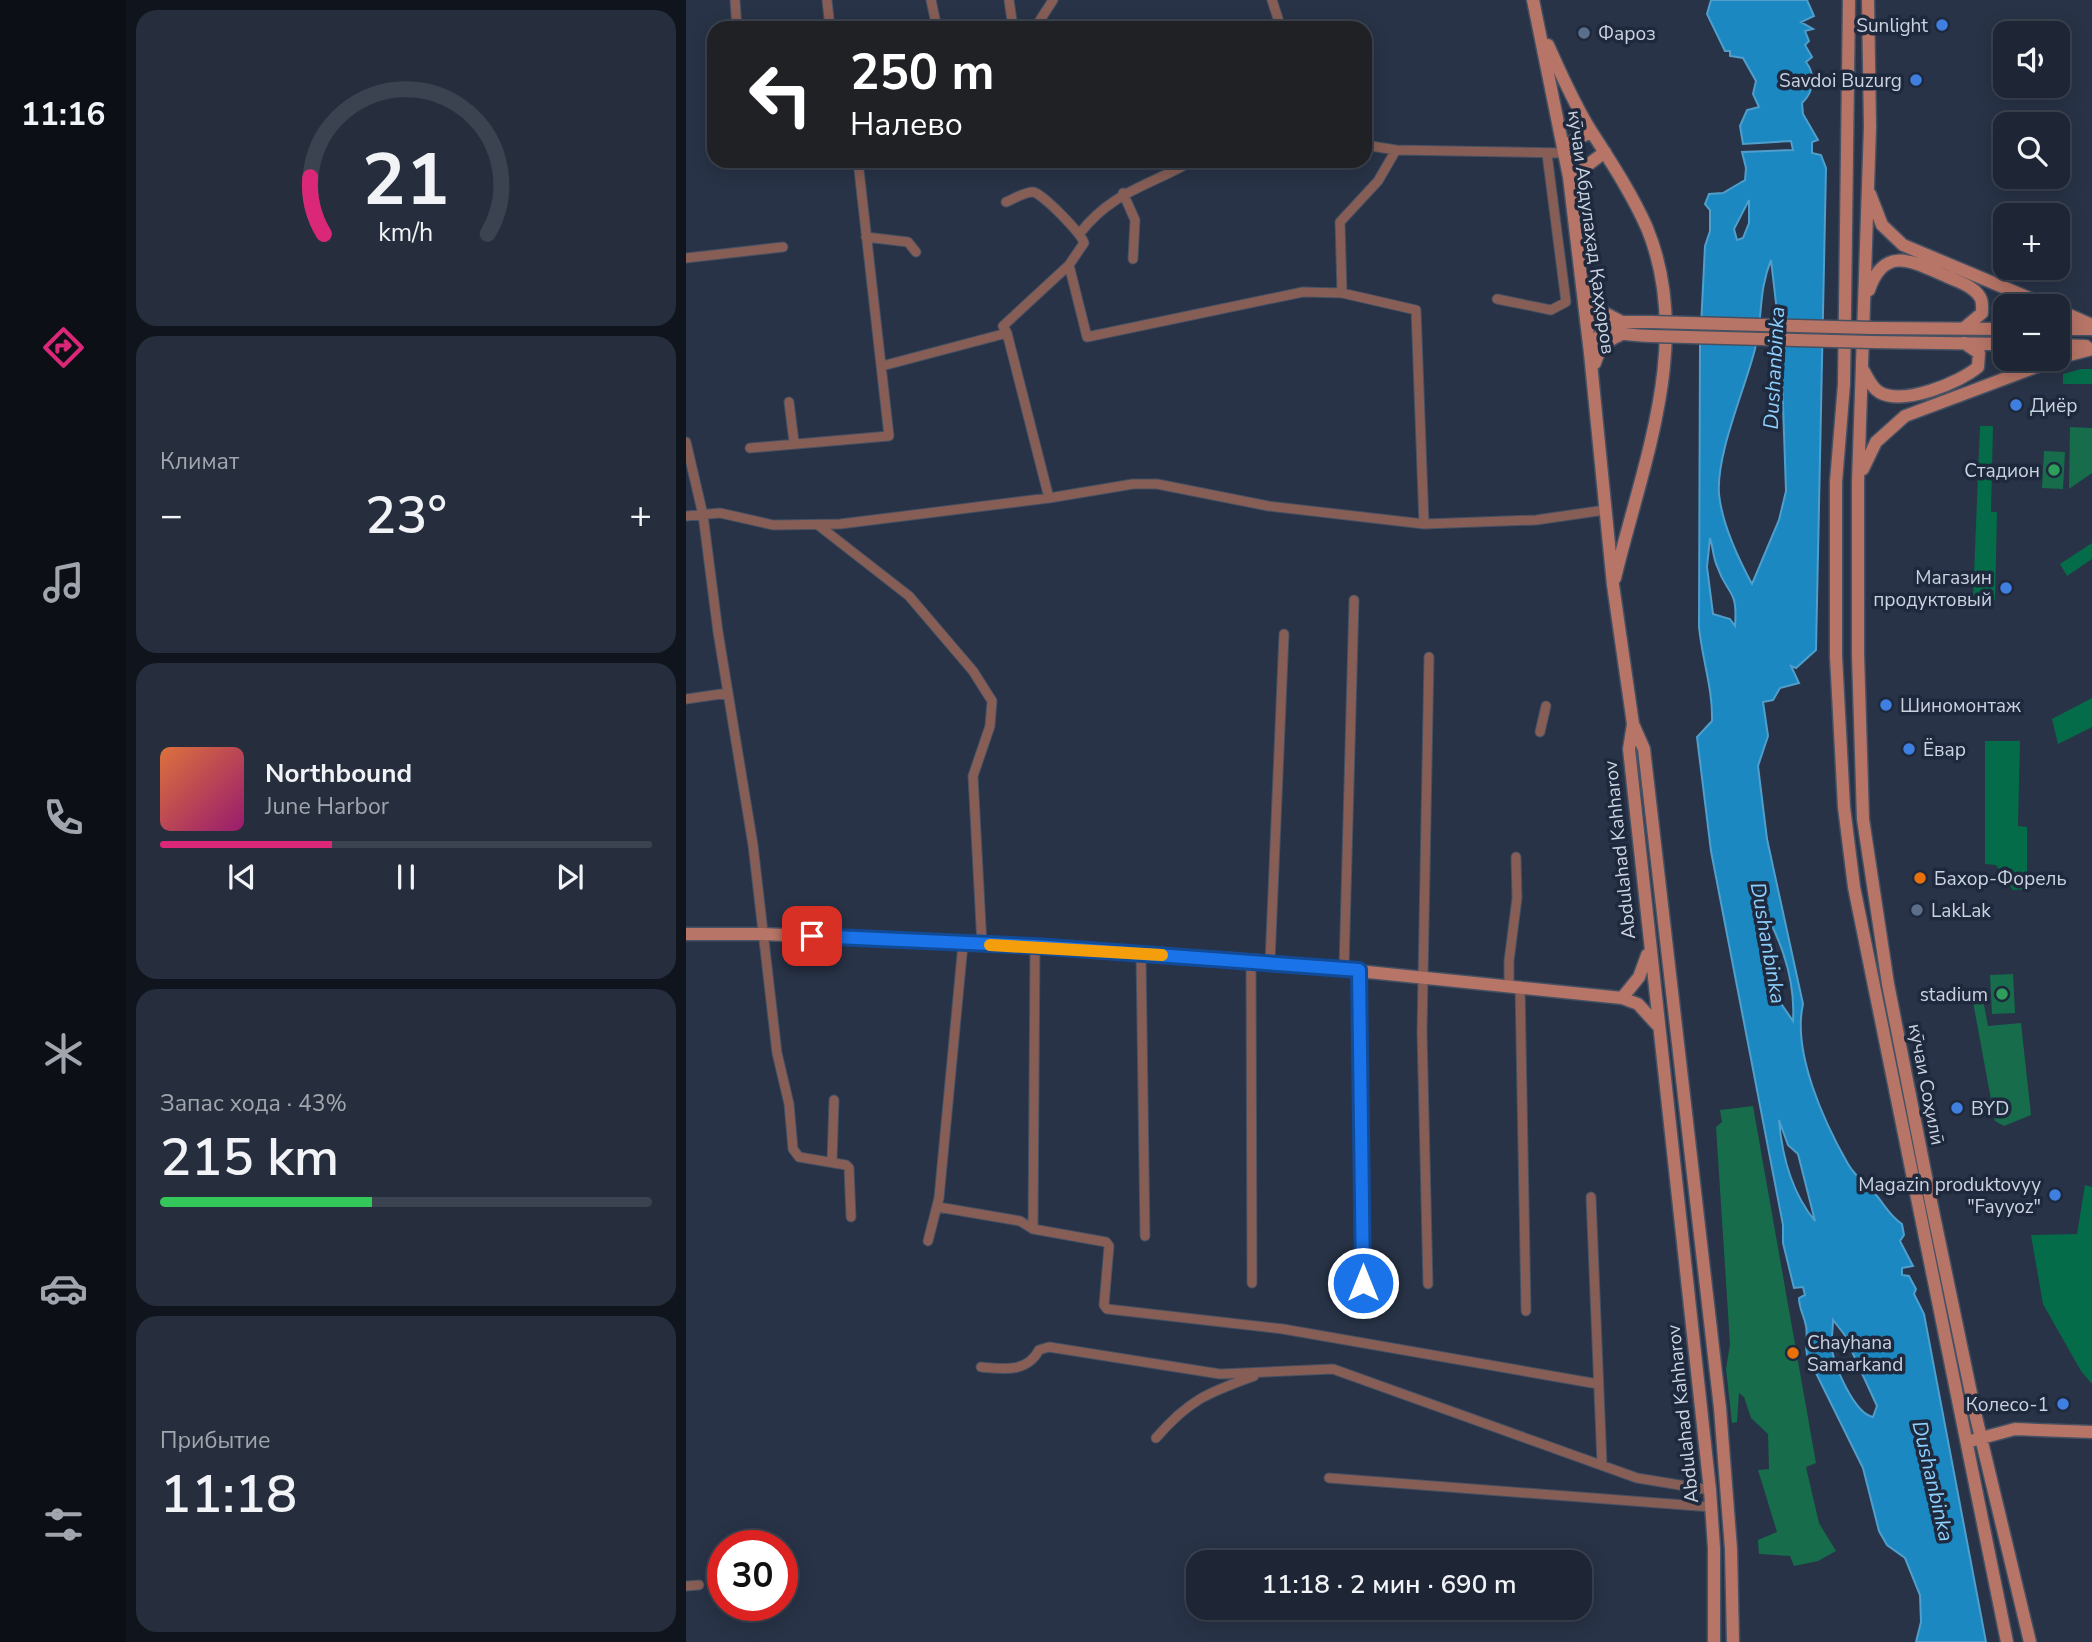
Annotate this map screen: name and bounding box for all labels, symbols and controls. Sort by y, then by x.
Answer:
place label: Sunlight [1856,13,1928,39]
marker: Sunlight [1934,17,1950,33]
place label: Фароз [1598,21,1656,47]
map controls [1993,21,2070,371]
button: sound [1993,21,2070,98]
marker: Фароз [1576,25,1592,41]
text: 250 m [850,39,994,106]
icon: left [735,49,826,140]
place label: Savdoi Buzurg [1779,68,1902,94]
marker: Savdoi Buzurg [1908,72,1924,88]
text: 11:16 [21,93,105,136]
text: Налево [850,103,963,146]
street label: кӯчаи Абдулаҳад Қаҳҳоров [1561,109,1621,356]
button: search [1993,112,2070,189]
text: 21 [362,131,450,231]
button: + [1993,203,2070,280]
text: km/h [378,216,434,250]
button: − [1993,294,2070,371]
water label: Dushanbinka [1757,306,1791,430]
icon: directions [39,323,88,372]
place label: Диёр [2030,393,2077,419]
marker: Диёр [2008,397,2024,413]
text: Климат [160,446,239,477]
place label: Стадион [1964,458,2040,484]
marker: Стадион [2046,462,2062,478]
text: 23° [365,480,447,551]
text: − [160,490,183,541]
text: + [629,490,652,541]
icon: music [39,558,88,607]
place label: Магазин продуктовый [1873,565,1992,613]
marker: Магазин продуктовый [1998,580,2014,596]
place label: Шиномонтаж [1900,693,2021,719]
marker: Шиномонтаж [1878,697,1894,713]
place label: Ёвар [1923,737,1966,763]
marker: Ёвар [1901,741,1917,757]
text: Northbound [265,756,412,791]
street label: Abdulahad Kahharov [1598,759,1642,941]
text: June Harbor [265,791,389,822]
icon: phone [39,793,88,842]
icon: previous [223,858,261,896]
icon: pause [387,858,425,896]
icon: next [551,858,589,896]
place label: Бахор-Форель [1934,866,2067,892]
marker: Бахор-Форель [1912,870,1928,886]
water label: Dushanbinka [1744,880,1792,1006]
place label: LakLak [1931,898,1991,924]
marker: LakLak [1909,902,1925,918]
pin [782,906,842,966]
icon: arrive [793,917,831,955]
place label: stadium [1920,982,1988,1008]
marker: stadium [1994,986,2010,1002]
street label: кӯчаи Соҳилӣ [1902,1021,1951,1147]
icon: climate [39,1029,88,1078]
text: Запас хода · 43% [160,1088,347,1119]
place label: BYD [1971,1096,2009,1122]
marker: BYD [1949,1100,1965,1116]
text: 215 km [160,1122,339,1193]
place label: Magazin produktovyy "Fayyoz" [1858,1172,2041,1220]
marker: Magazin produktovyy "Fayyoz" [2047,1187,2063,1203]
position arrow [1326,1246,1400,1320]
icon: car [39,1264,88,1313]
street label: Abdulahad Kahharov [1661,1323,1705,1505]
place label: Chayhana Samarkand [1807,1330,1903,1378]
marker: Chayhana Samarkand [1785,1345,1801,1361]
place label: Колесо-1 [1966,1392,2049,1418]
marker: Колесо-1 [2055,1396,2071,1412]
water label: Dushanbinka [1906,1418,1960,1544]
text: Прибытие [160,1425,270,1456]
text: 11:18 [160,1459,297,1530]
icon: filters [39,1500,88,1549]
speed limit sign: 30 [707,1530,798,1621]
text: 11:18 · 2 мин · 690 m [1261,1567,1517,1602]

